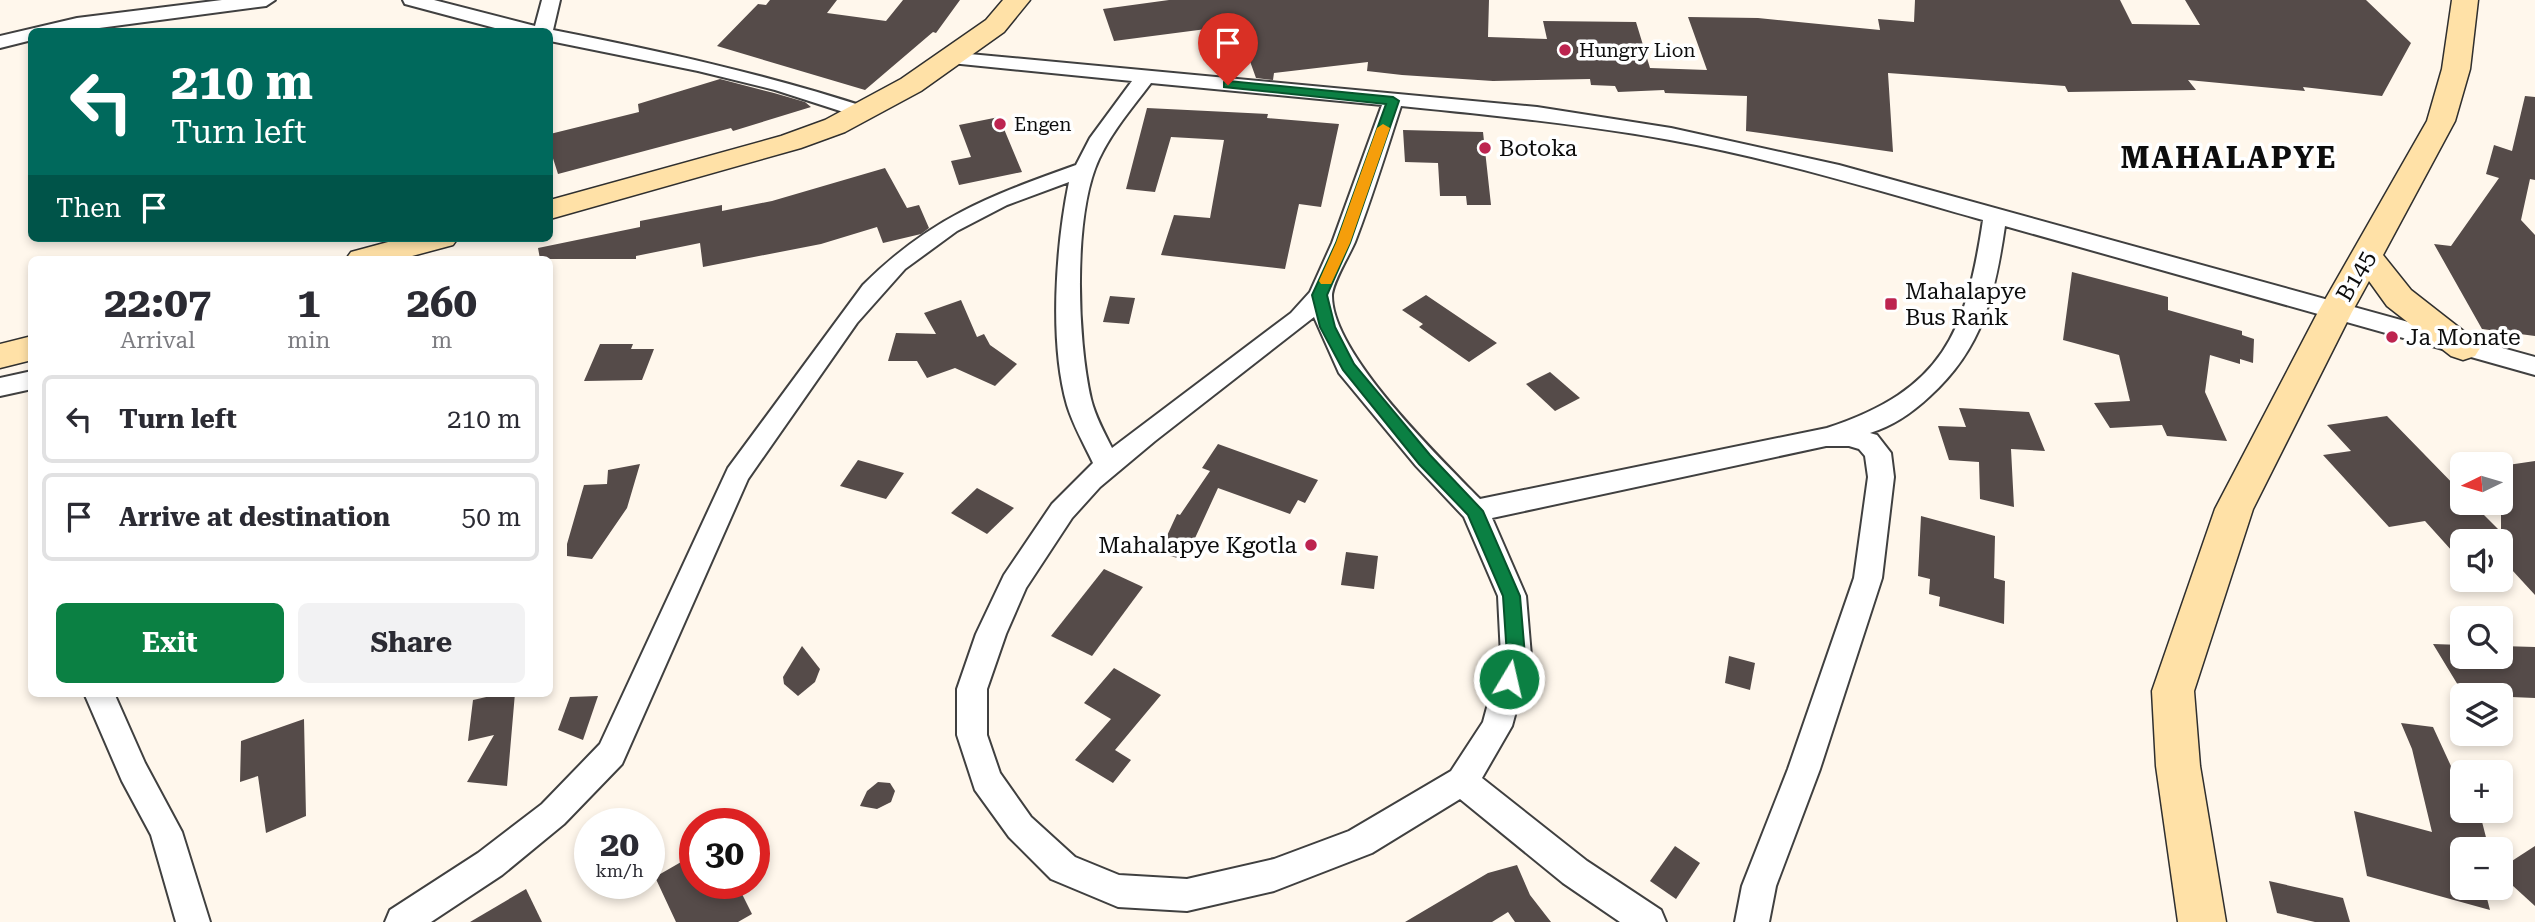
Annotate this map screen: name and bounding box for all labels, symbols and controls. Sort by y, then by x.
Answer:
pin [1198,13,1258,85]
icon: arrive [1209,24,1247,62]
place label: Hungry Lion [1579,39,1696,62]
marker: Hungry Lion [1557,42,1573,58]
text: 210 m [171,54,313,111]
icon: left [56,56,147,147]
text: Turn left [171,113,306,151]
place label: Engen [1014,113,1071,136]
marker: Engen [992,116,1008,132]
place label: Botoka [1499,135,1578,162]
marker: Botoka [1477,140,1493,156]
district label: MAHALAPYE [2121,140,2337,175]
icon: arrive [135,189,173,227]
text: Then [56,193,121,223]
street label: B145 [2331,246,2381,306]
text: 22:07 [104,278,211,327]
text: 1 [297,278,321,327]
text: 260 [406,278,477,327]
place label: Mahalapye Bus Rank [1905,278,2026,331]
marker: Mahalapye Bus Rank [1883,296,1899,312]
place label: Ja Monate [2406,324,2521,351]
text: Arrival [120,327,195,354]
text: min [287,327,330,354]
text: m [431,327,452,354]
marker: Ja Monate [2384,329,2400,345]
icon: left [60,400,98,438]
text: Turn left [119,404,237,434]
text: 210 m [447,404,521,434]
north arrow [2450,452,2513,514]
map controls [2450,452,2513,900]
icon: arrive [60,498,98,536]
text: Arrive at destination [119,502,390,532]
text: 50 m [462,502,521,532]
button: sound [2450,529,2513,592]
place label: Mahalapye Kgotla [1098,532,1298,559]
marker: Mahalapye Kgotla [1303,537,1319,553]
button: Exit [56,603,284,683]
button: Share [298,603,525,683]
button: search [2450,606,2513,669]
position arrow [1472,642,1546,716]
button: layers [2450,683,2513,746]
button: + [2450,760,2513,823]
speed limit sign: 30 [679,808,770,899]
text: 20 [600,824,639,865]
button: − [2450,837,2513,900]
text: km/h [595,860,644,881]

